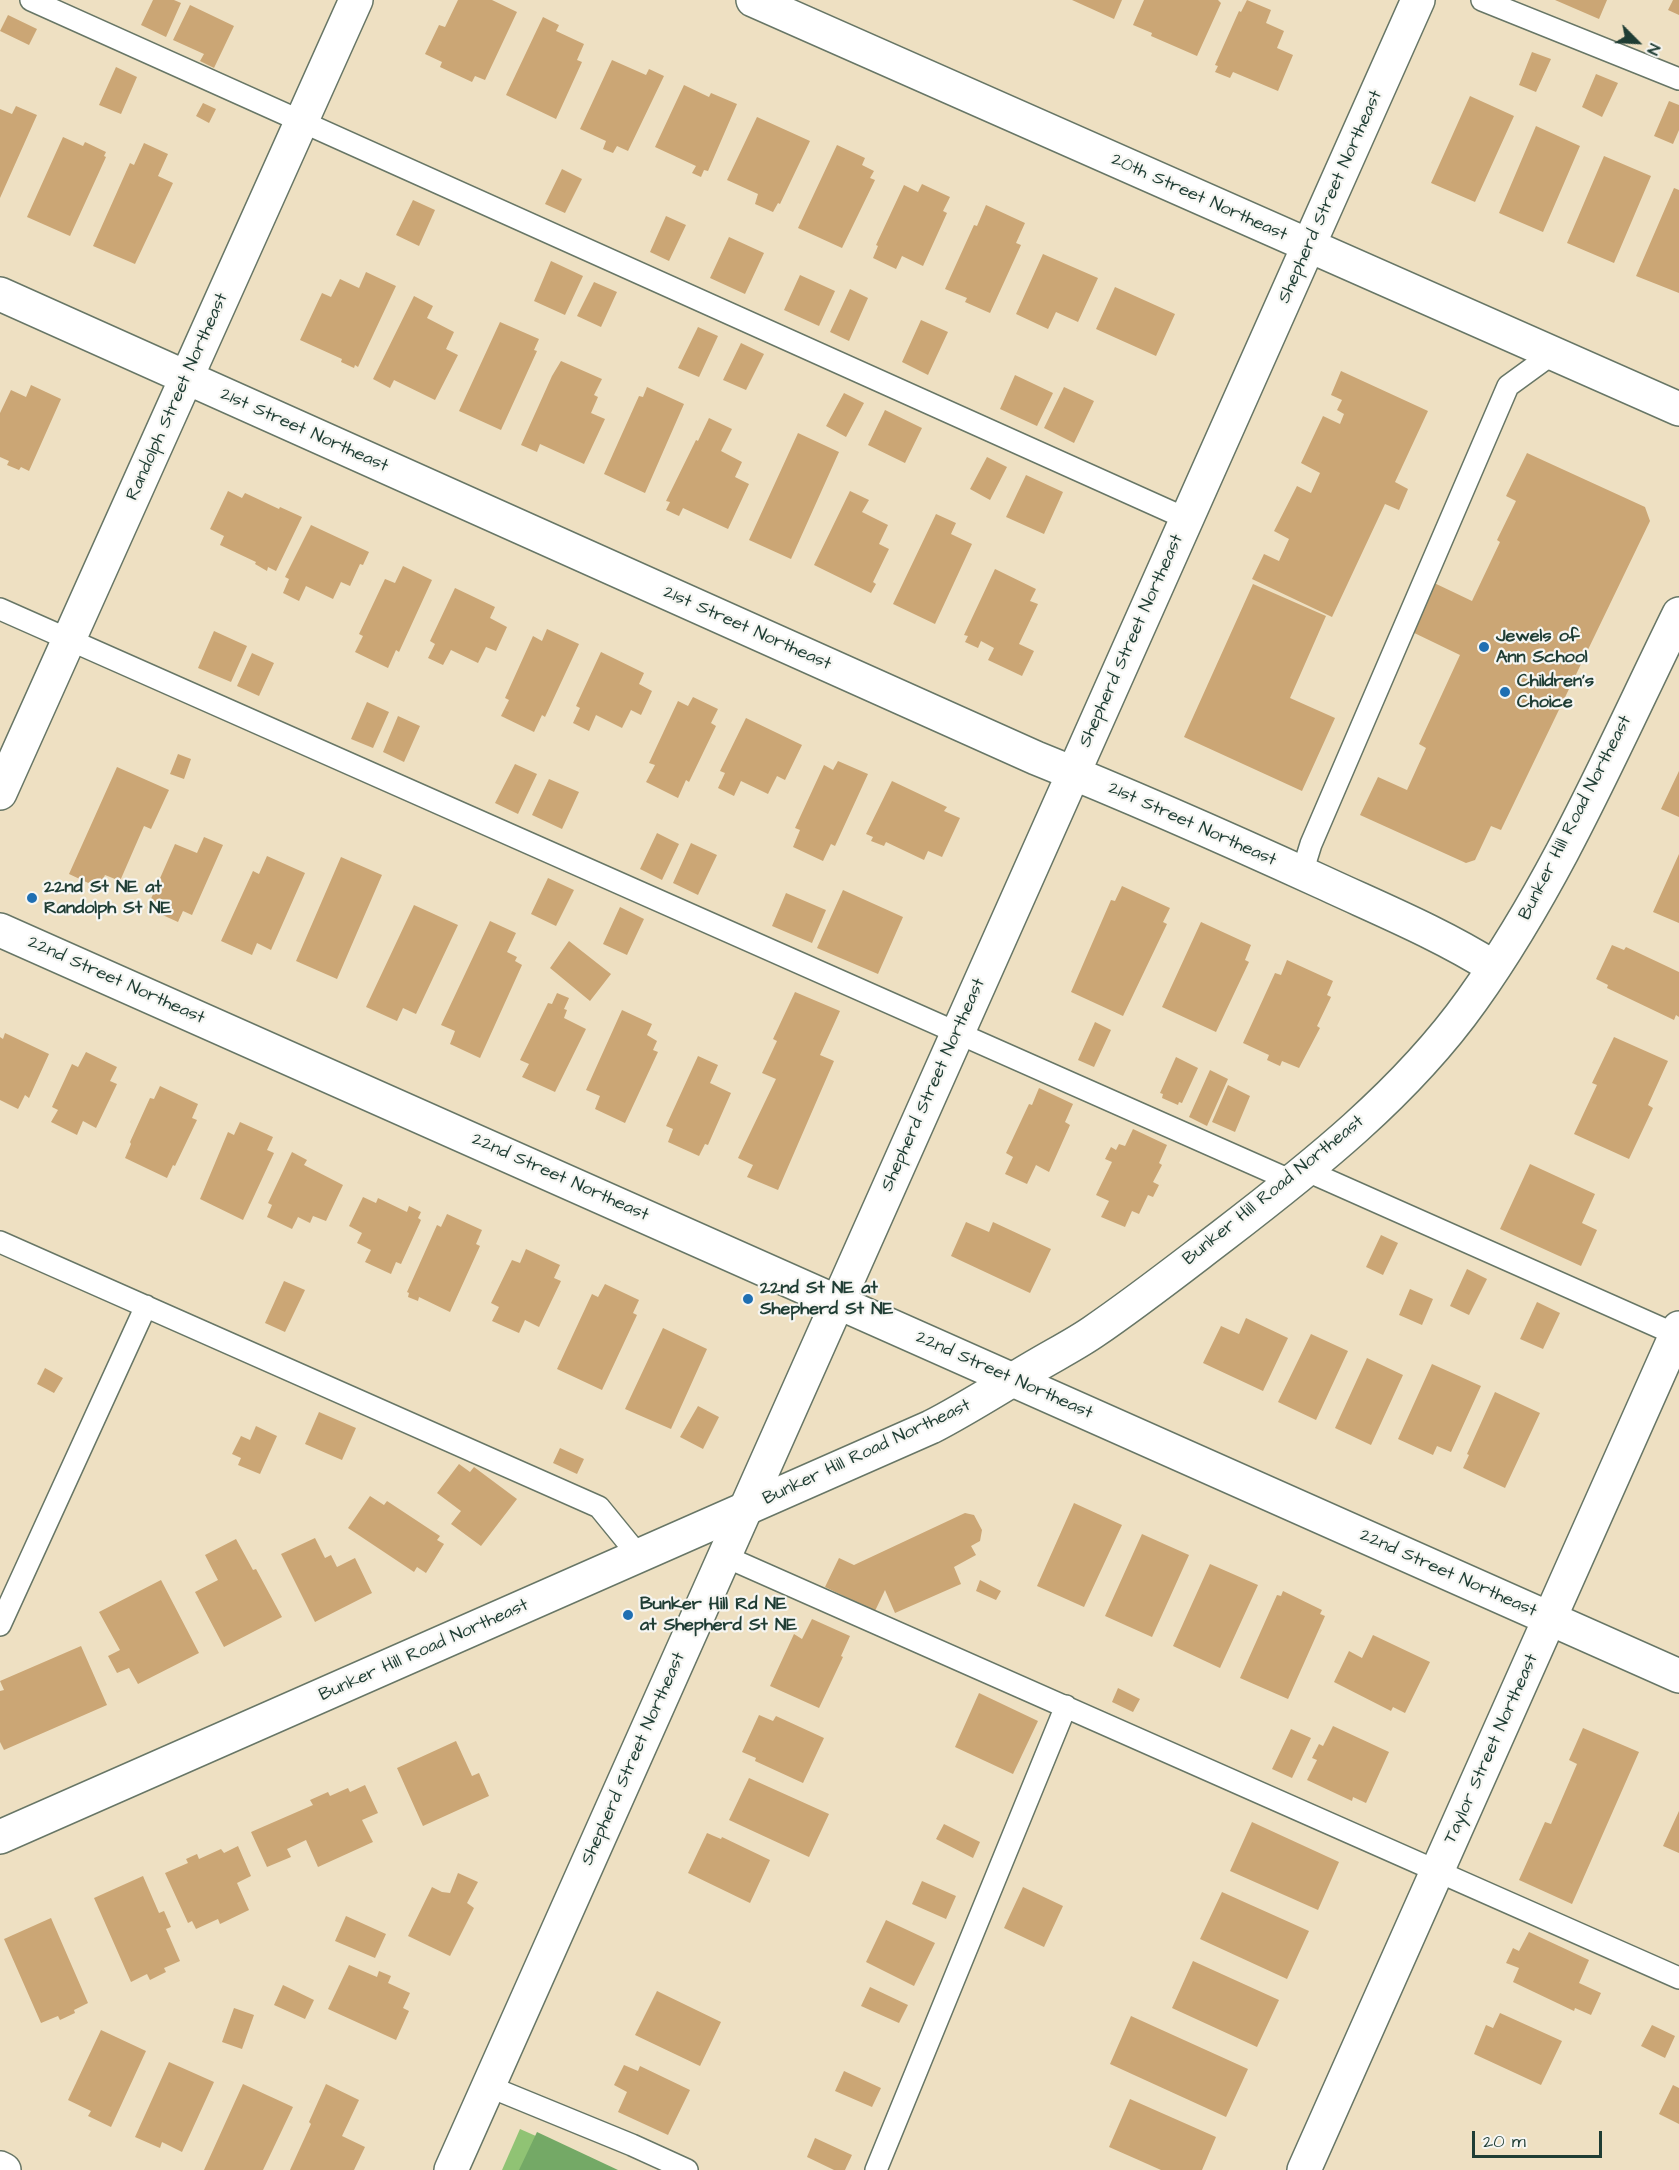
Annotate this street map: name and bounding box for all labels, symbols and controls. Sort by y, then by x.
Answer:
north arrow [1607,12,1667,72]
text: N [1641,40,1666,58]
street label: Shepherd Street Northeast [1274,87,1388,307]
street label: 20th Street Northeast [1108,149,1290,247]
street label: Randolph Street Northeast [122,290,234,504]
street label: 21st Street Northeast [217,384,391,478]
street label: Shepherd Street Northeast [1075,531,1189,751]
street label: 21st Street Northeast [660,582,834,676]
place label: Jewels of Ann School [1496,626,1588,668]
marker: Jewels of Ann School [1477,640,1491,654]
place label: Children’s Choice [1517,671,1594,714]
marker: Children’s Choice [1498,685,1512,699]
street label: Bunker Hill Road Northeast [1515,712,1637,924]
street label: 21st Street Northeast [1105,778,1279,872]
place label: 22nd St NE at Randolph St NE [44,877,171,920]
marker: 22nd St NE at Randolph St NE [25,891,39,905]
street label: 22nd Street Northeast [24,932,208,1030]
street label: Shepherd Street Northeast [877,975,991,1195]
street label: Bunker Hill Road Northeast [1179,1111,1369,1271]
street label: 22nd Street Northeast [468,1129,652,1227]
place label: 22nd St NE at Shepherd St NE [760,1278,893,1320]
marker: 22nd St NE at Shepherd St NE [741,1292,755,1306]
street label: 22nd Street Northeast [912,1327,1096,1425]
street label: Bunker Hill Road Northeast [760,1395,974,1511]
street label: 22nd Street Northeast [1356,1525,1540,1623]
place label: Bunker Hill Rd NE at Shepherd St NE [640,1594,797,1636]
street label: Bunker Hill Road Northeast [316,1595,532,1707]
marker: Bunker Hill Rd NE at Shepherd St NE [621,1608,635,1622]
street label: Shepherd Street Northeast [577,1649,691,1869]
street label: Taylor Street Northeast [1440,1651,1544,1847]
scale bar [1475,2119,1606,2157]
text: 20 m [1483,2129,1526,2154]

